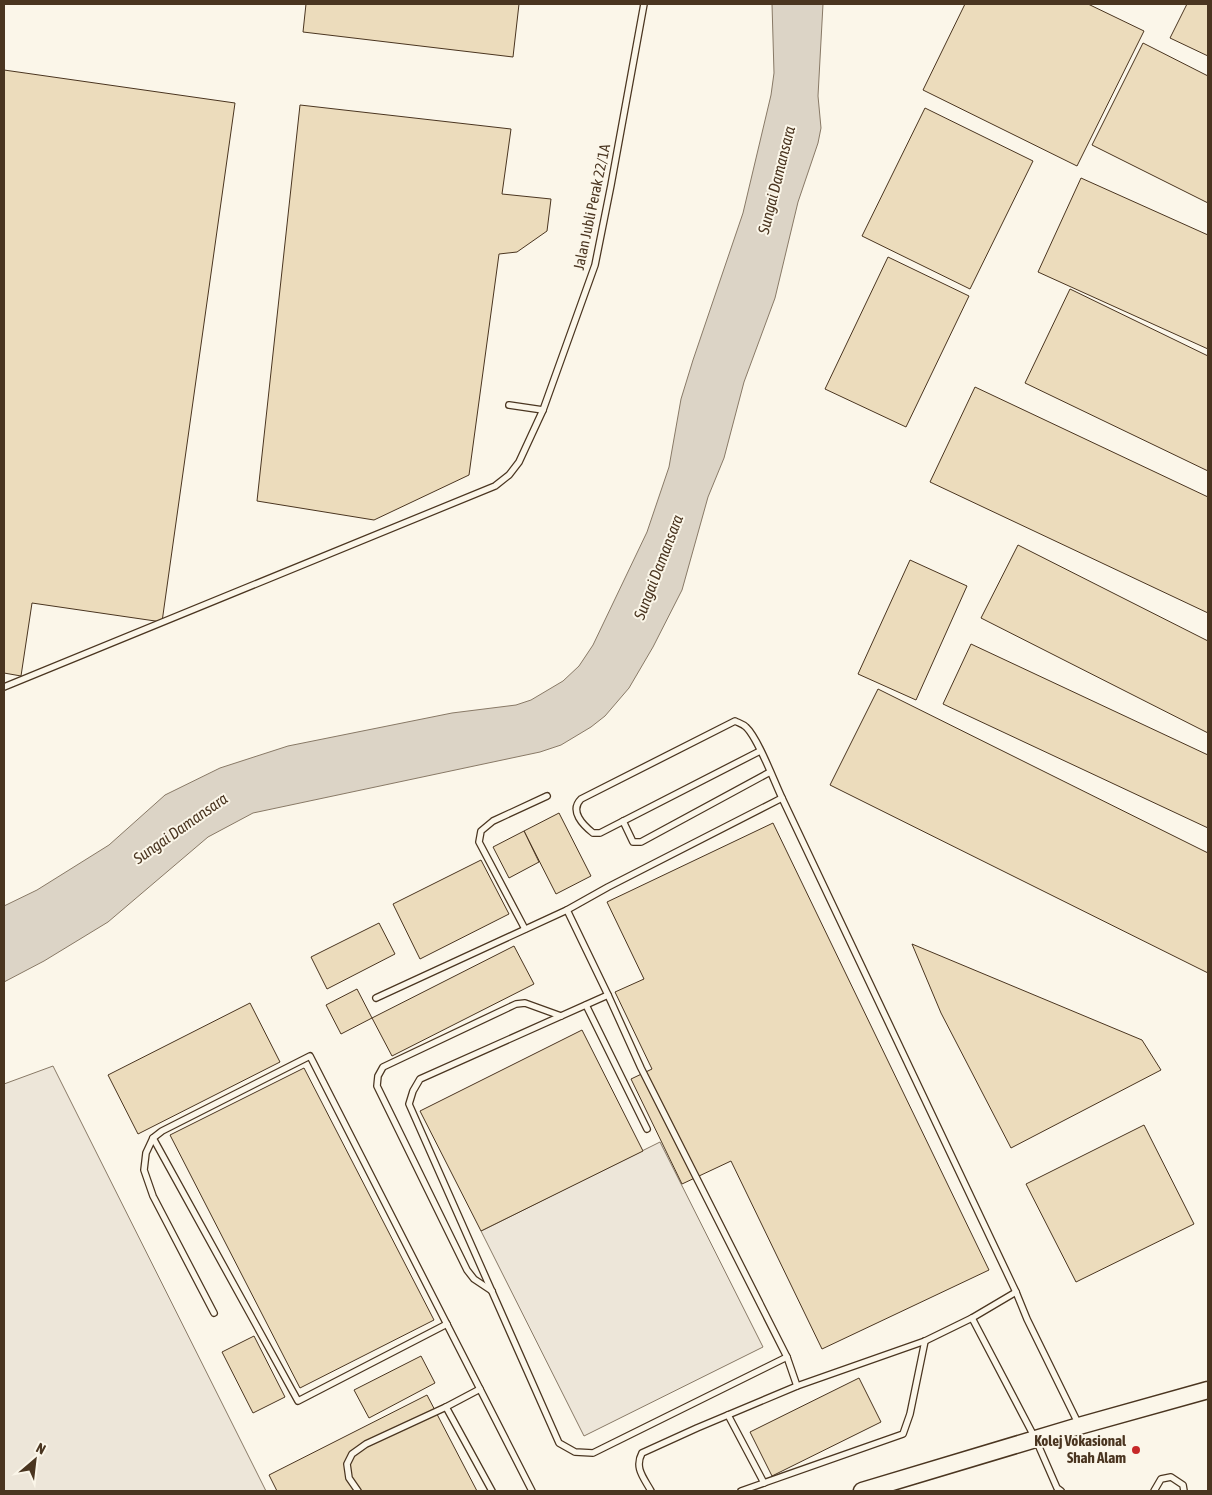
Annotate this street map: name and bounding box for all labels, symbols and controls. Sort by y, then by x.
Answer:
water label: Sungai Damansara [754,124,799,237]
street label: Jalan Jubli Perak 22/1A [570,142,613,271]
water label: Sungai Damansara [629,512,687,623]
water label: Sungai Damansara [129,789,232,868]
place label: Kolej Vokasional Shah Alam [1034,1432,1127,1466]
north arrow [10,1435,60,1485]
text: N [34,1440,49,1458]
marker: Kolej Vokasional Shah Alam [1130,1444,1142,1456]

